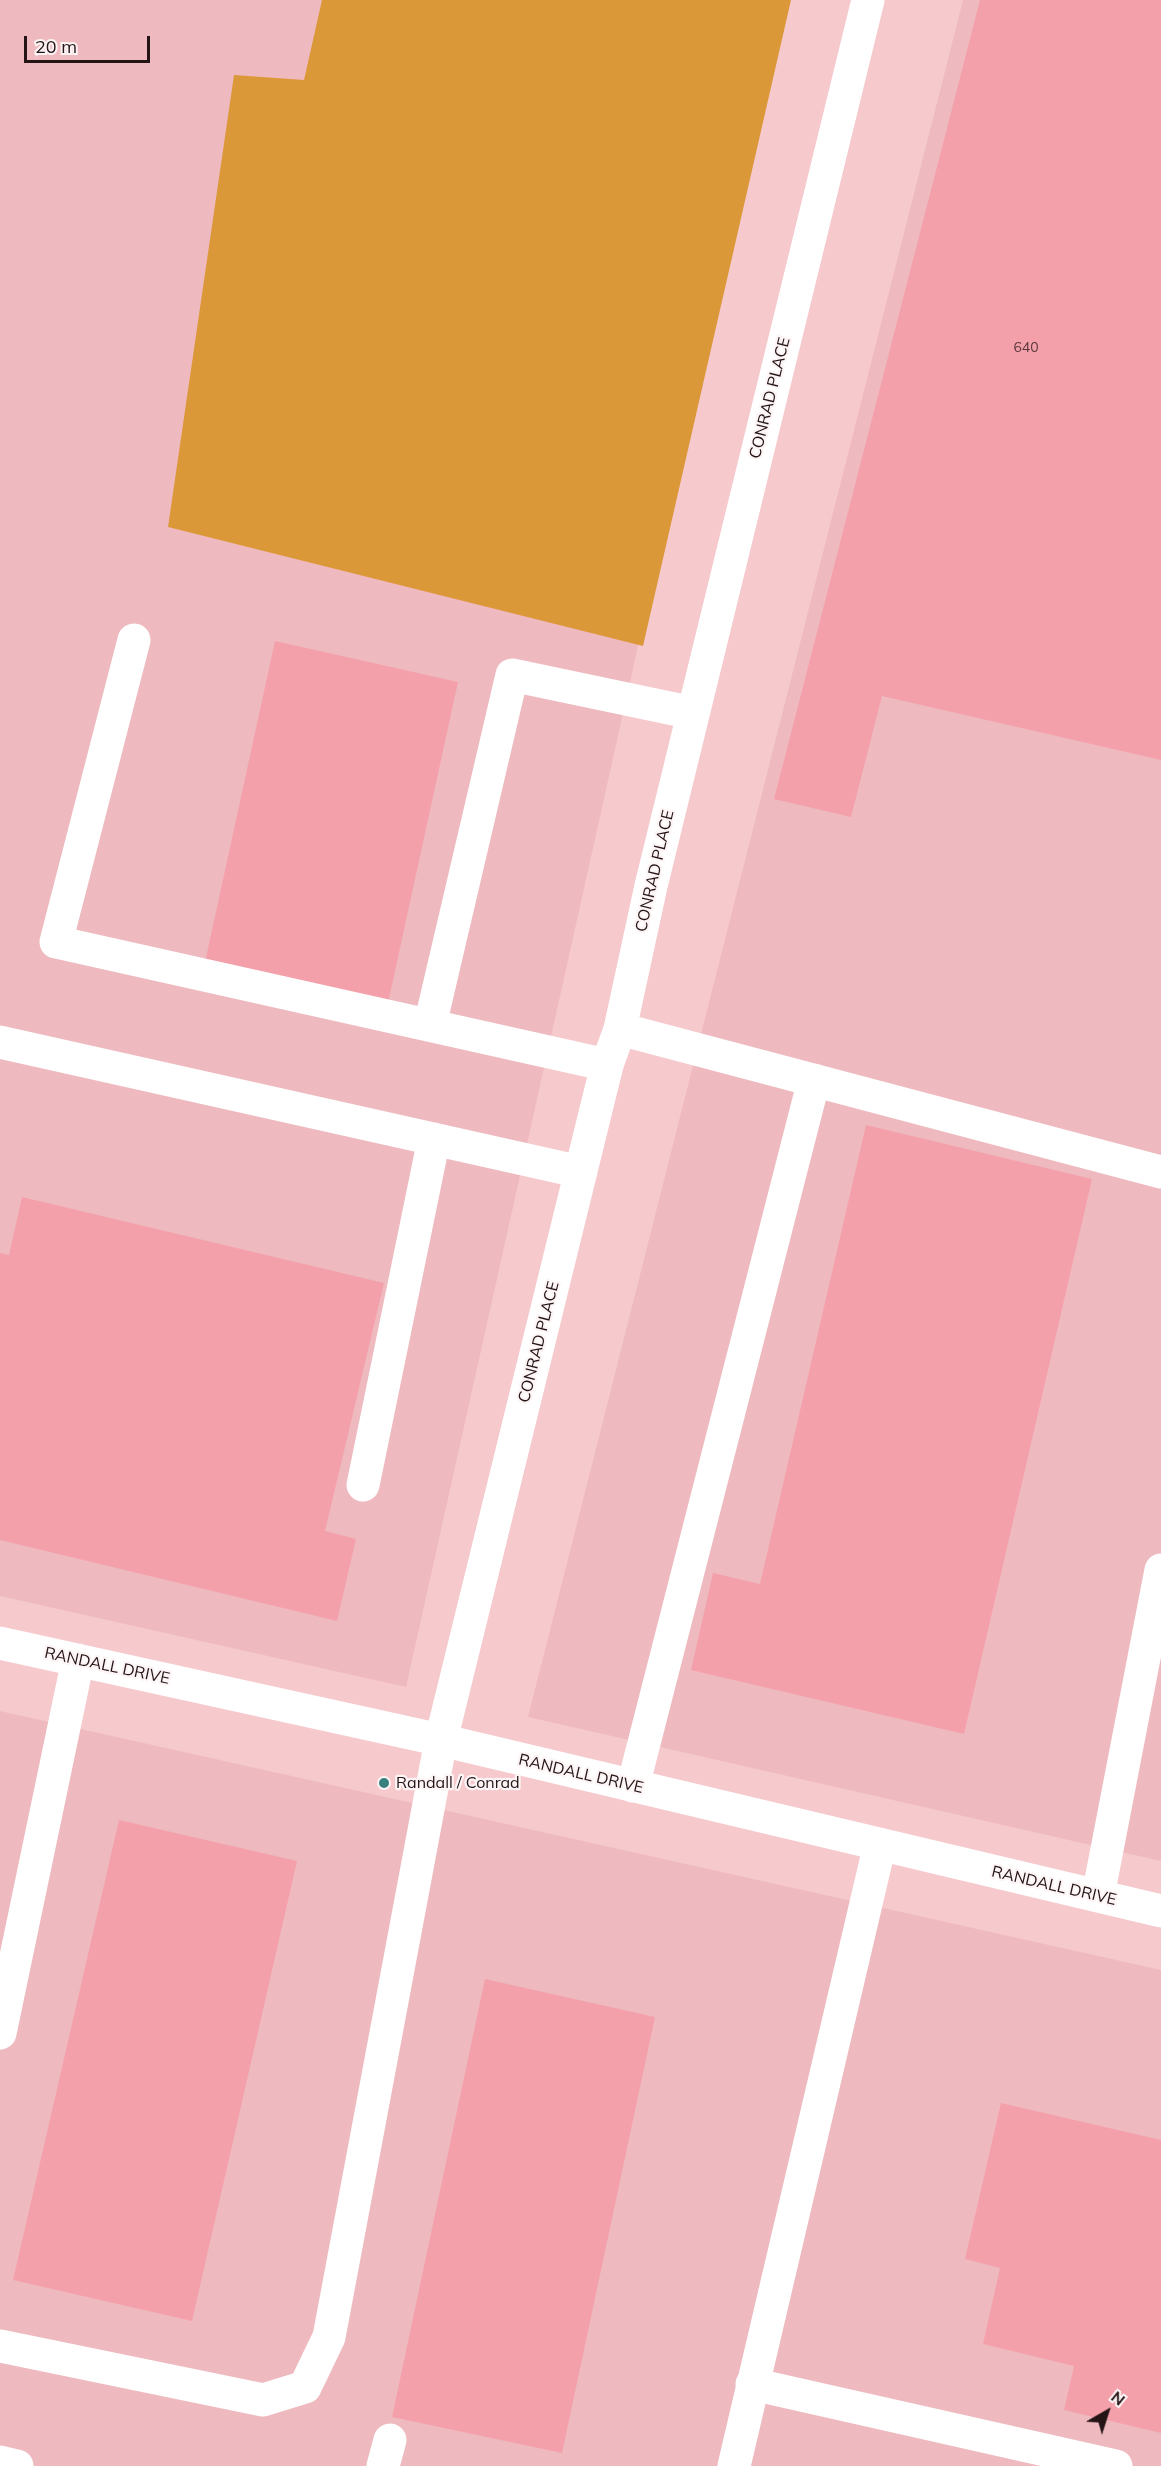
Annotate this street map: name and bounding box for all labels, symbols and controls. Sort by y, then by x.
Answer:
scale bar [27,24,153,62]
text: 20 m [35,35,77,58]
street label: CONRAD PLACE [746,335,794,461]
house number: 640 [1013,340,1039,356]
street label: CONRAD PLACE [632,808,678,934]
street label: CONRAD PLACE [515,1279,563,1405]
street label: RANDALL DRIVE [43,1643,171,1689]
street label: RANDALL DRIVE [517,1750,645,1798]
place label: Randall / Conrad [396,1773,520,1793]
marker: Randall / Conrad [377,1776,391,1790]
street label: RANDALL DRIVE [990,1862,1118,1910]
north arrow [1077,2382,1137,2442]
text: N [1107,2386,1129,2410]

